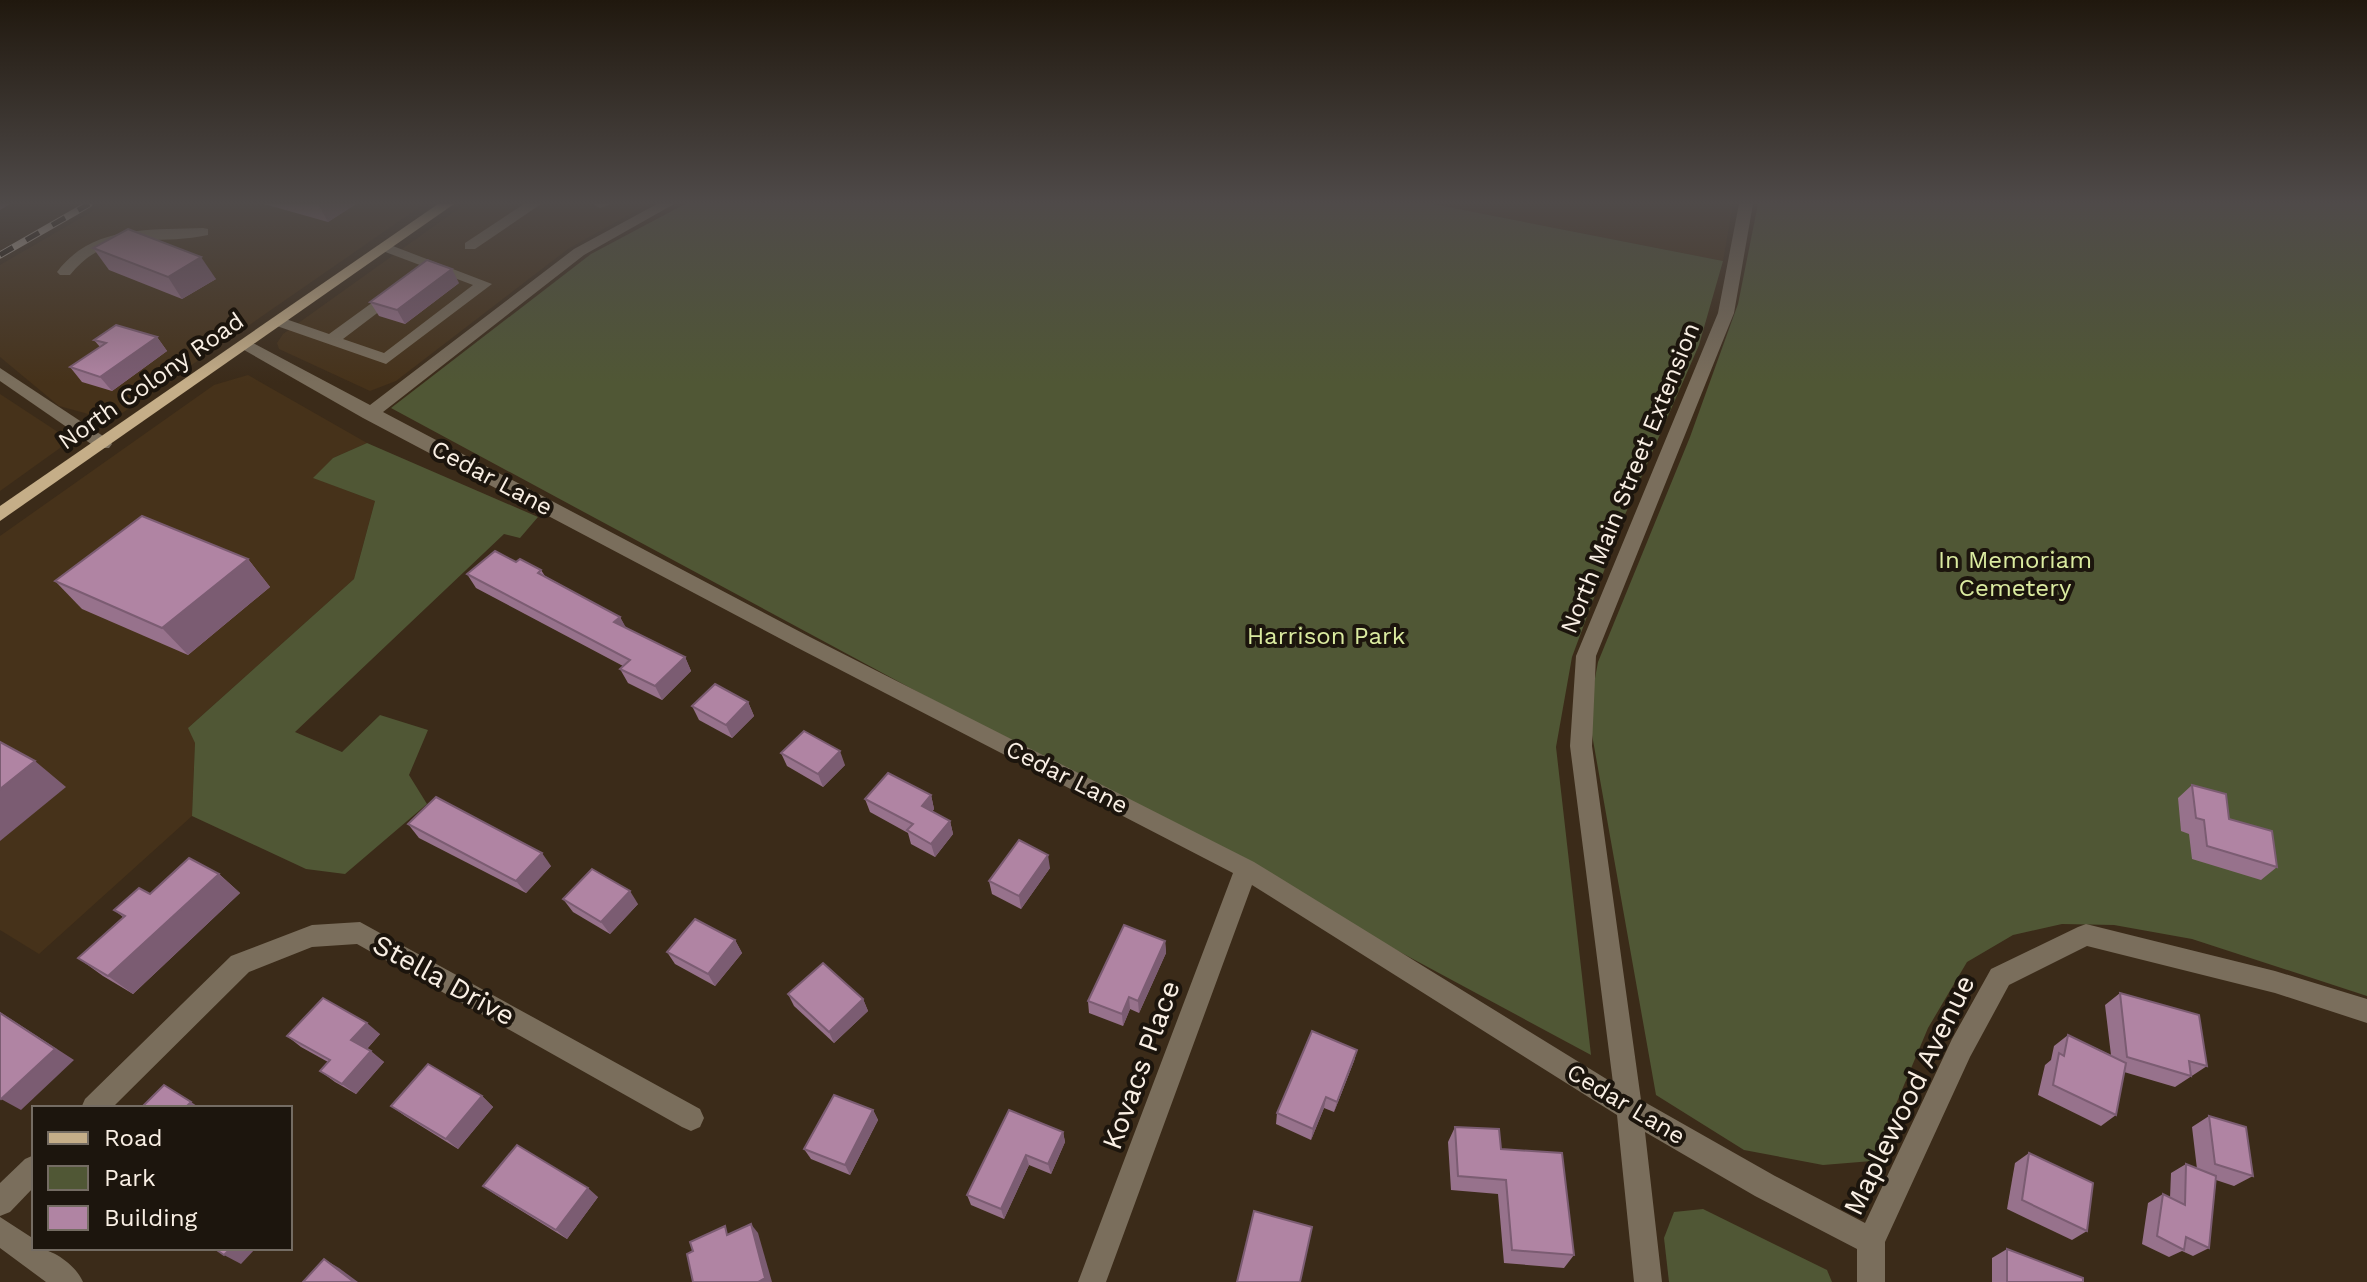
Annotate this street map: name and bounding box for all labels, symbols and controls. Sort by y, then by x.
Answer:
street label: North Colony Road [53,307,249,455]
street label: North Main Street Extension [1555,318,1705,638]
street label: Cedar Lane [427,434,557,522]
park label: In Memoriam Cemetery [1938,546,2092,602]
park label: Harrison Park [1247,622,1406,650]
street label: Cedar Lane [1001,734,1133,820]
street label: Stella Drive [367,927,521,1033]
street label: Maplewood Avenue [1836,970,1982,1220]
street label: Kovacs Place [1095,976,1187,1154]
street label: Cedar Lane [1562,1058,1690,1150]
legend [32,1106,292,1250]
text: Road [104,1124,163,1152]
text: Park [104,1164,156,1192]
text: Building [104,1204,197,1232]

